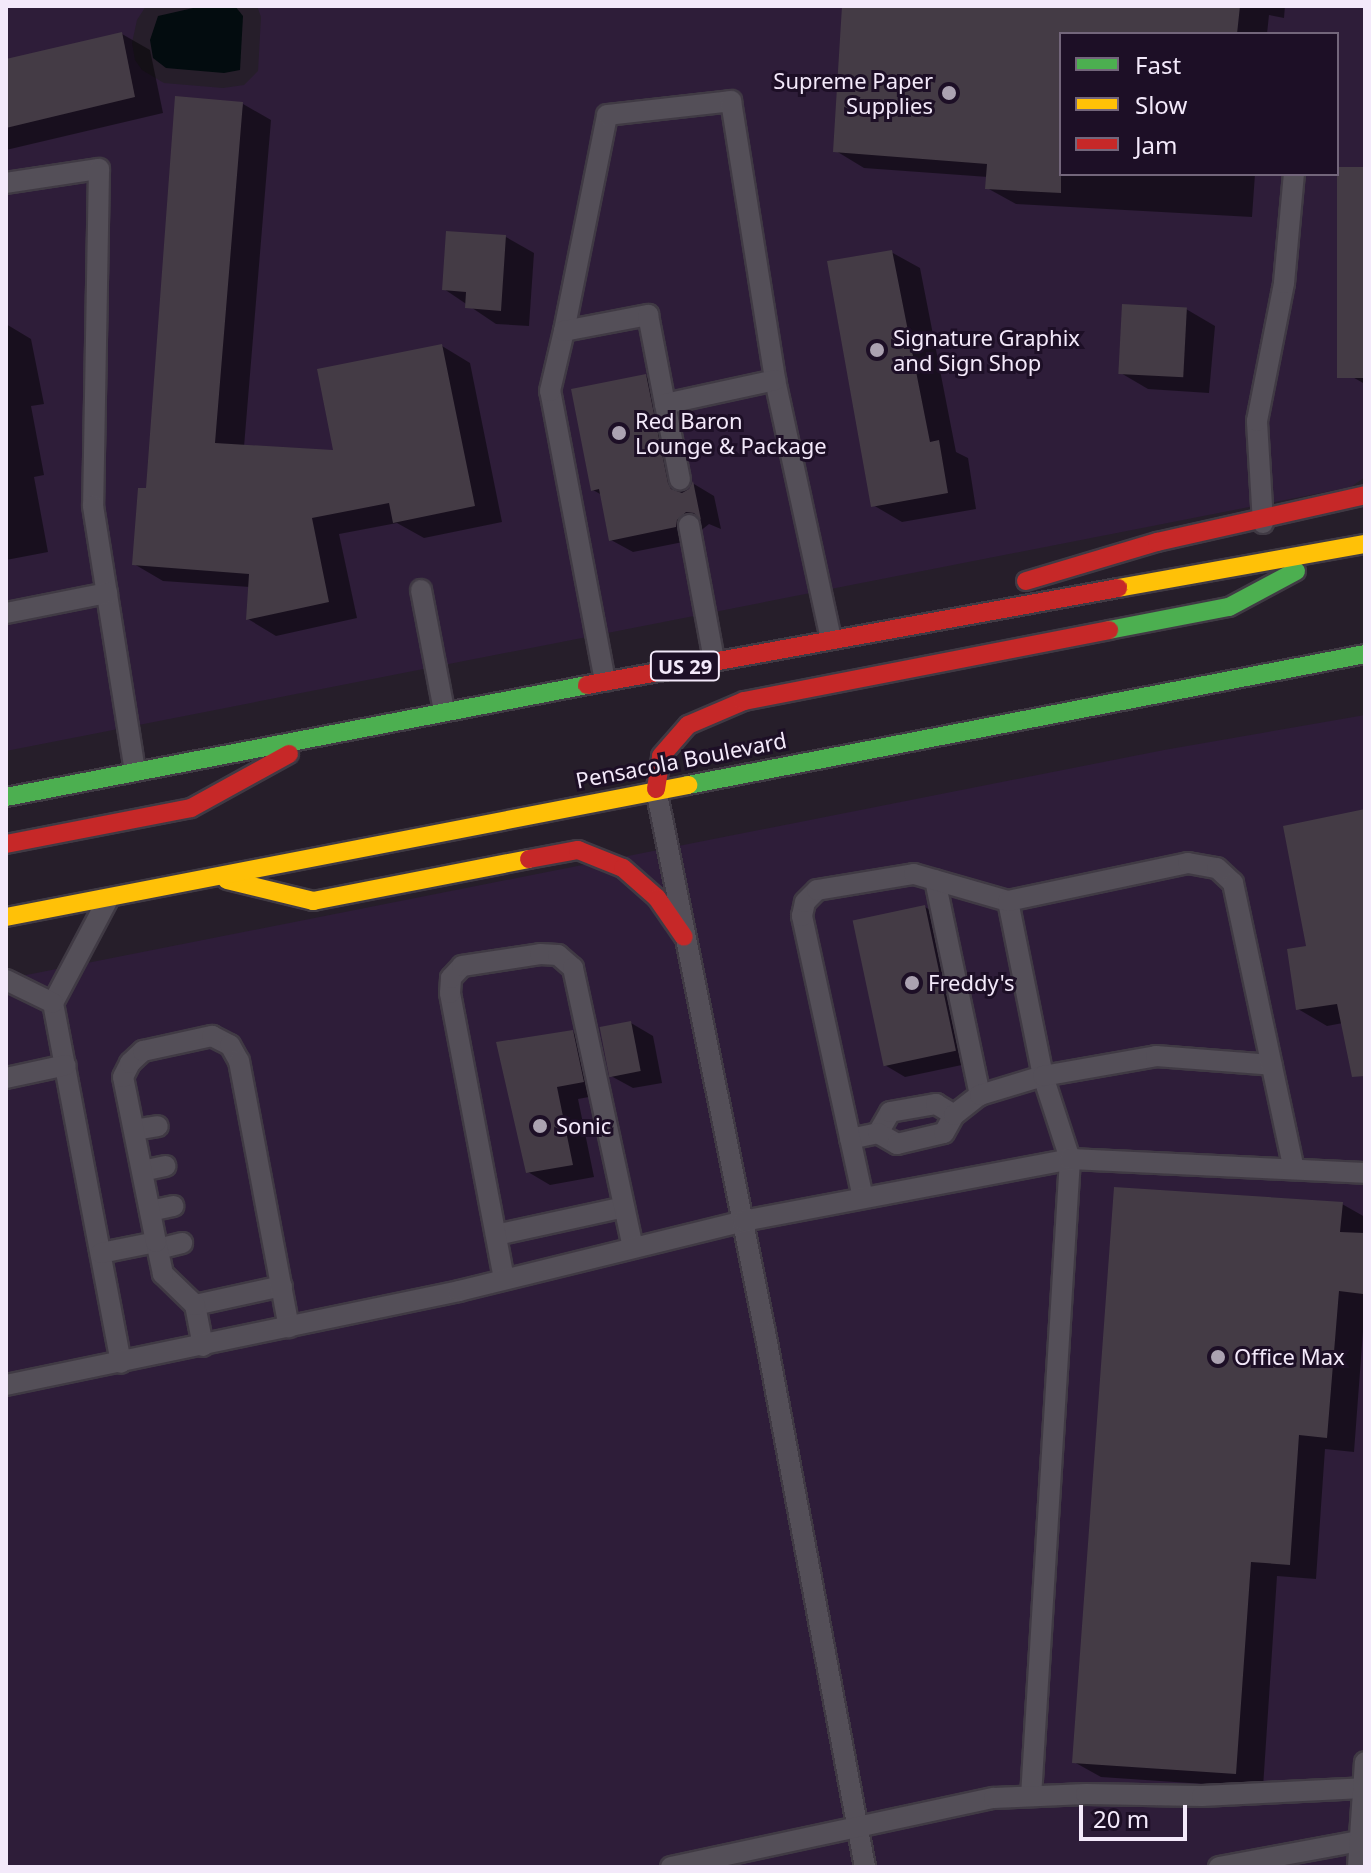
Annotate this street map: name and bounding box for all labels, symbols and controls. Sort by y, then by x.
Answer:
legend [1059,32,1339,176]
text: Fast [1135,48,1181,81]
place label: Supreme Paper Supplies [773,67,933,118]
marker: Supreme Paper Supplies [940,84,958,102]
text: Slow [1135,88,1187,121]
text: Jam [1135,128,1177,161]
place label: Signature Graphix and Sign Shop [893,324,1080,376]
marker: Signature Graphix and Sign Shop [868,341,886,359]
place label: Red Baron Lounge & Package [635,407,827,458]
marker: Red Baron Lounge & Package [610,424,628,442]
road number: US 29 [649,650,721,682]
street label: Pensacola Boulevard [573,727,789,793]
place label: Freddy's [928,970,1014,996]
marker: Freddy's [903,974,921,992]
place label: Sonic [556,1113,611,1139]
marker: Sonic [531,1117,549,1135]
place label: Office Max [1234,1344,1345,1370]
marker: Office Max [1209,1348,1227,1366]
scale bar [1083,1789,1191,1839]
text: 20 m [1093,1802,1149,1835]

